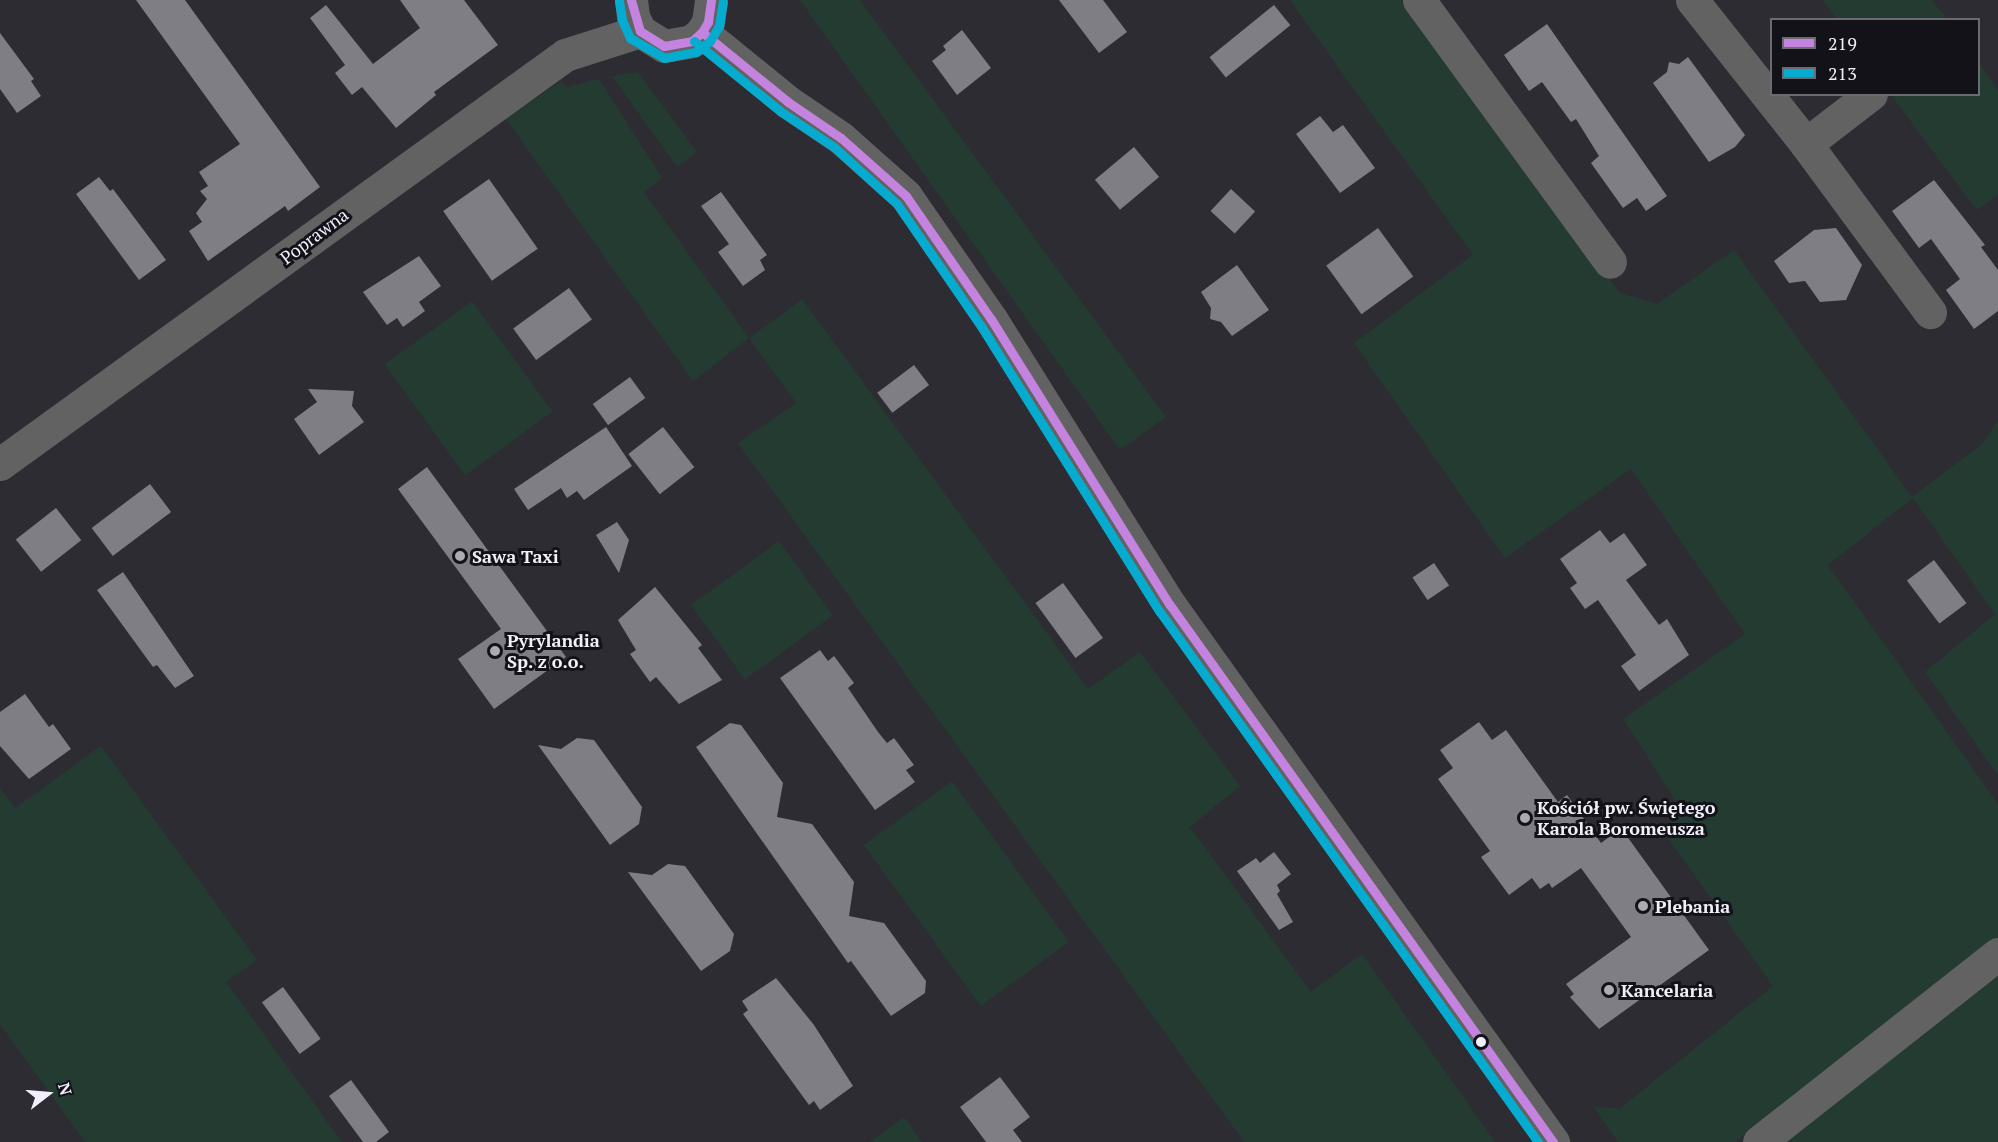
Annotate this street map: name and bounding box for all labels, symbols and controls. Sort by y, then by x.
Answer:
legend [1770,18,1980,96]
text: 219 [1828,31,1857,55]
text: 213 [1828,61,1857,85]
street label: Poprawna [276,204,352,268]
place label: Sawa Taxi [472,545,559,567]
marker: Sawa Taxi [453,549,467,563]
place label: Pyrylandia Sp. z o.o. [507,630,600,672]
marker: Pyrylandia Sp. z o.o. [488,644,502,658]
place label: Kościół pw. Świętego Karola Boromeusza [1537,797,1716,840]
marker: Kościół pw. Świętego Karola Boromeusza [1518,811,1532,825]
place label: Plebania [1655,895,1730,917]
marker: Plebania [1636,899,1650,913]
place label: Kancelaria [1621,979,1713,1001]
marker: Kancelaria [1602,983,1616,997]
unlabelled marker [1475,1036,1487,1048]
north arrow [18,1064,78,1124]
text: N [53,1080,78,1098]

